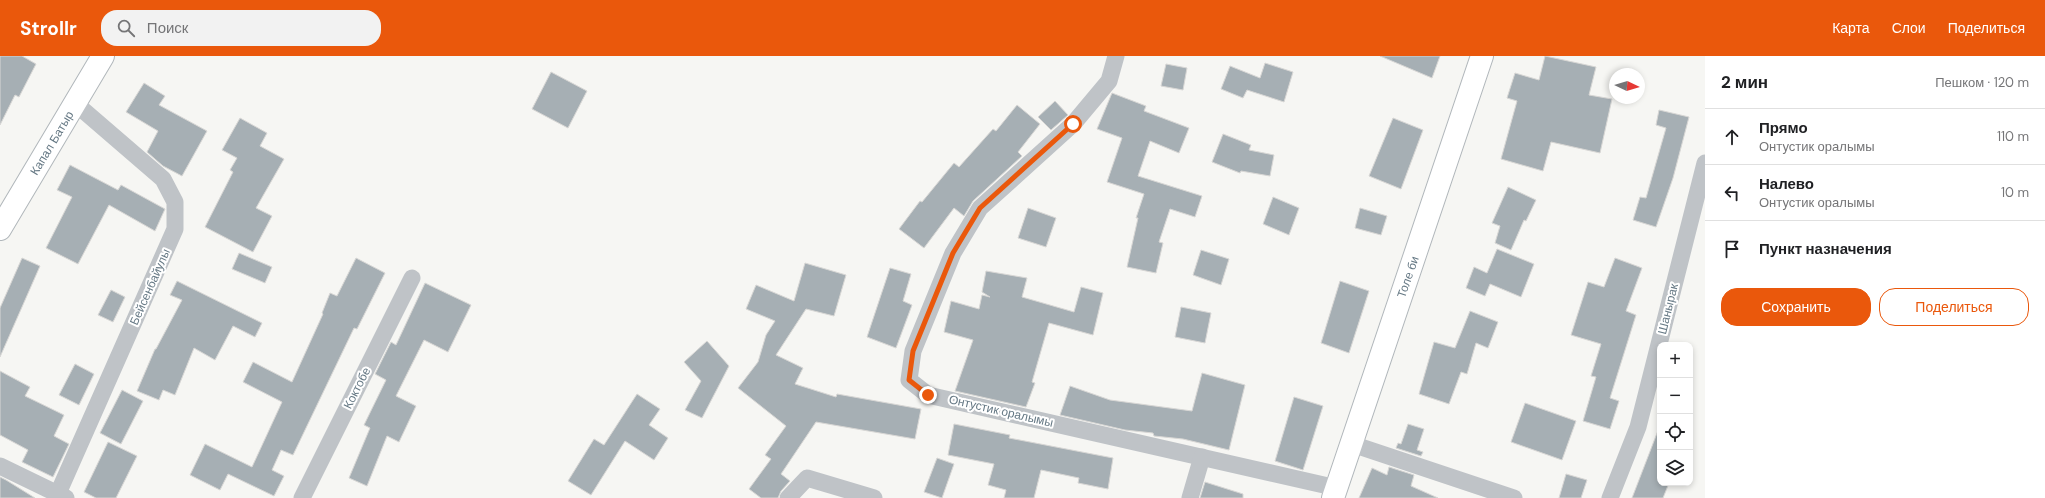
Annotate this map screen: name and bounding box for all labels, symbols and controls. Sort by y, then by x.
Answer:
search box [101,10,381,46]
text: Strollr [20,16,77,41]
icon: search [115,17,137,39]
text: Поиск [147,18,188,38]
text: Карта [1832,19,1870,37]
text: Слои [1892,19,1926,37]
text: Поделиться [1948,19,2025,37]
north arrow [1609,68,1645,104]
text: 2 мин [1721,71,1768,93]
text: Пешком · 120 m [1935,74,2029,91]
street label: Капал Батыр [27,108,78,178]
route start [1064,115,1082,133]
text: Прямо [1759,118,1808,138]
icon: ahead [1721,126,1743,148]
text: 110 m [1997,128,2029,145]
text: Онтустик оралымы [1759,138,1875,155]
text: Налево [1759,174,1814,194]
icon: left [1721,182,1743,204]
text: 10 m [2001,184,2029,201]
text: Онтустик оралымы [1759,194,1875,211]
icon: arrive [1721,238,1743,260]
text: Пункт назначения [1759,239,1892,259]
street label: Бейсенбайулы [126,246,174,328]
street label: Толе би [1393,254,1423,300]
street label: Шанырак [1654,281,1682,336]
button: Сохранить [1721,288,1871,326]
button: Поделиться [1879,288,2029,326]
map controls [1657,342,1693,486]
button: + [1657,342,1693,378]
street label: Коктобе [340,364,374,411]
button: − [1657,378,1693,414]
route end [919,386,937,404]
street label: Онтустик оралымы [947,391,1055,431]
button: locate [1657,414,1693,450]
button: layers [1657,450,1693,486]

